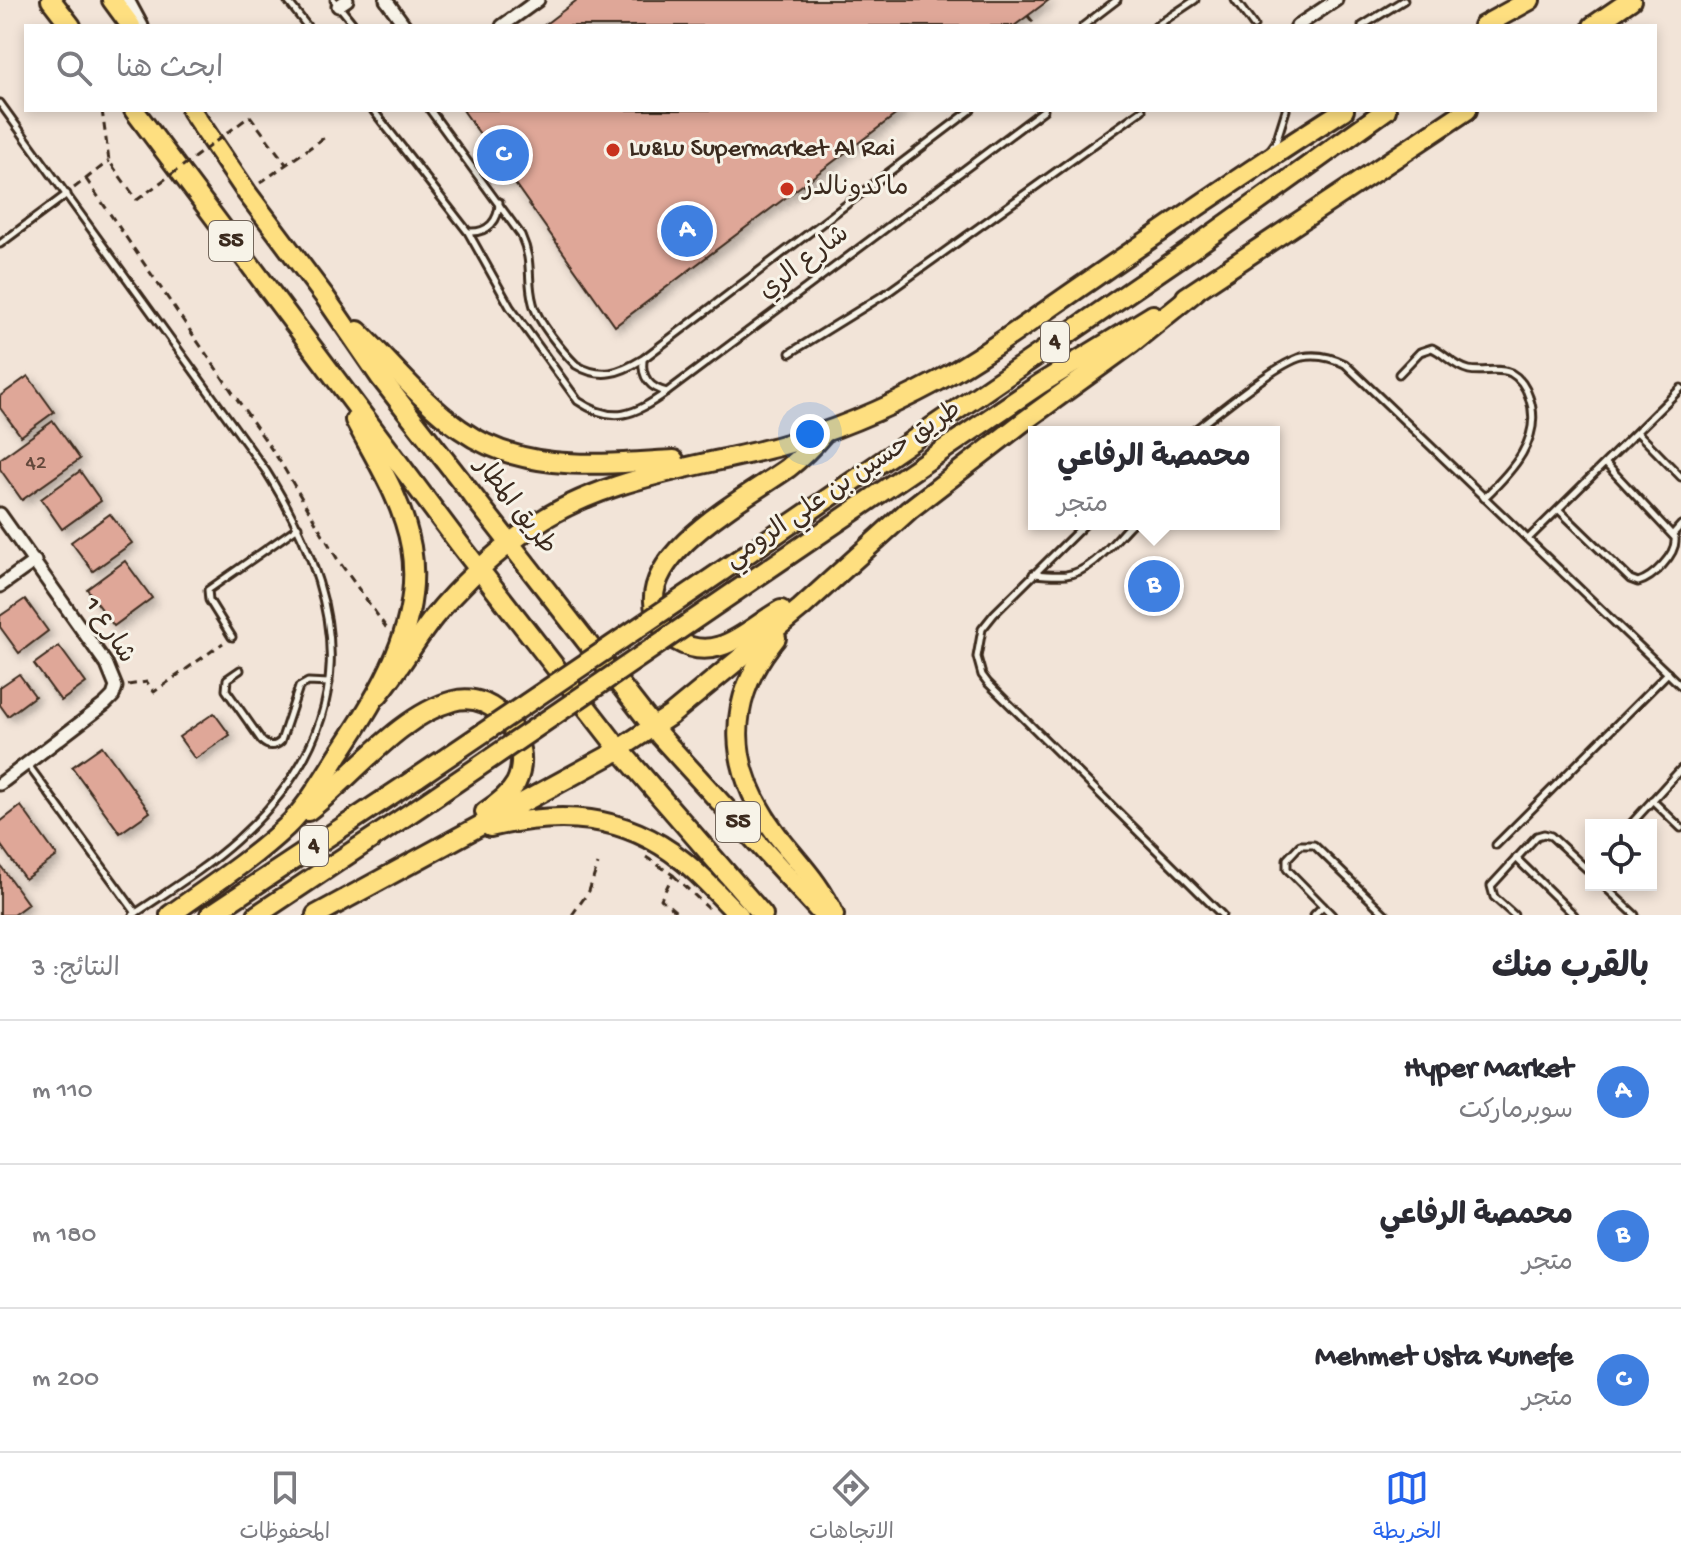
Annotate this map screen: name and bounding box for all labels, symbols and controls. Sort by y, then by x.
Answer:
search box [24,24,1657,112]
icon: search [52,46,96,90]
text: ابحث هنا [116,53,223,88]
pin: C [477,125,529,185]
place label: Lu&Lu Supermarket Al Rai [629,135,895,166]
marker: Lu&Lu Supermarket Al Rai [604,141,622,159]
place label: ماكدونالدز [801,174,908,205]
marker: ماكدونالدز [778,180,796,198]
pin: A [661,201,713,261]
street label: شارع الري [754,220,856,308]
road number: 55 [209,221,253,261]
road number: 4 [1041,322,1069,362]
street label: طريق حسين بن علي الرومي [720,395,970,579]
your location [790,414,830,454]
popup [1028,426,1280,530]
text: محمصة الرفاعي [1057,442,1251,477]
street label: طريق المطار [465,450,562,562]
house number: 42 [25,451,47,477]
text: متجر [1057,491,1108,522]
pin: B [1128,556,1180,616]
street label: شارع 1 [75,591,140,670]
road number: 55 [716,802,760,842]
map controls [1585,819,1657,891]
button: locate [1585,819,1657,891]
road number: 4 [300,826,328,866]
text: بالقرب منك [1492,950,1649,990]
text: النتائج: 3 [32,955,120,986]
text: Hyper Market [1404,1053,1573,1088]
text: 110 m [32,1077,92,1108]
text: A [1615,1077,1631,1108]
text: سوبرماركت [1459,1097,1573,1128]
text: محمصة الرفاعي [1379,1200,1573,1235]
text: 180 m [32,1221,96,1252]
text: B [1616,1221,1630,1252]
text: متجر [1522,1249,1573,1280]
text: Mehmet Usta Kunefe [1315,1341,1573,1376]
text: 200 m [32,1365,99,1396]
text: C [1616,1365,1630,1396]
text: متجر [1522,1385,1573,1416]
tab: المحفوظات [239,1466,330,1550]
tab: الاتجاهات [809,1466,894,1550]
tab: الخريطة [1373,1466,1442,1550]

